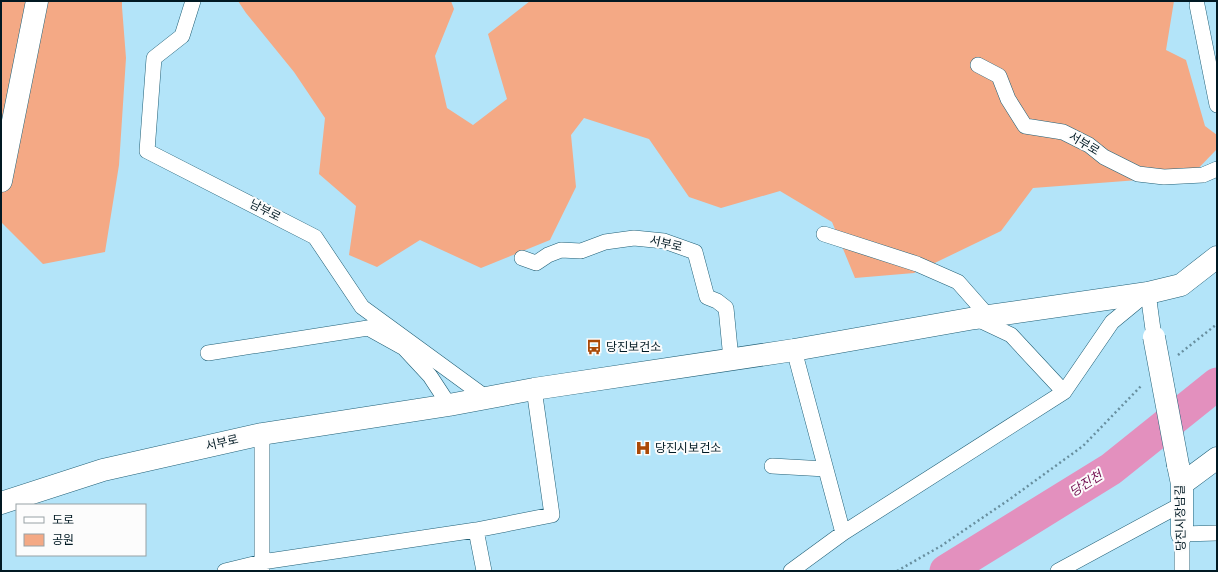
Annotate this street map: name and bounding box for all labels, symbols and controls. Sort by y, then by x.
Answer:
street label: 서부로 [1066,129,1102,159]
street label: 남부로 [247,197,283,225]
street label: 서부로 [648,233,684,255]
bus stop icon: 당진보건소 [585,338,603,356]
place label: 당진보건소 [606,340,661,355]
street label: 서부로 [204,432,240,454]
hospital icon: 당진시보건소 [634,439,652,457]
place label: 당진시보건소 [655,441,721,456]
water label: 당진천 [1067,467,1106,500]
street label: 당진시장남길 [1173,485,1189,551]
legend [16,504,146,556]
text: 도로 [52,513,74,528]
text: 공원 [52,533,74,548]

